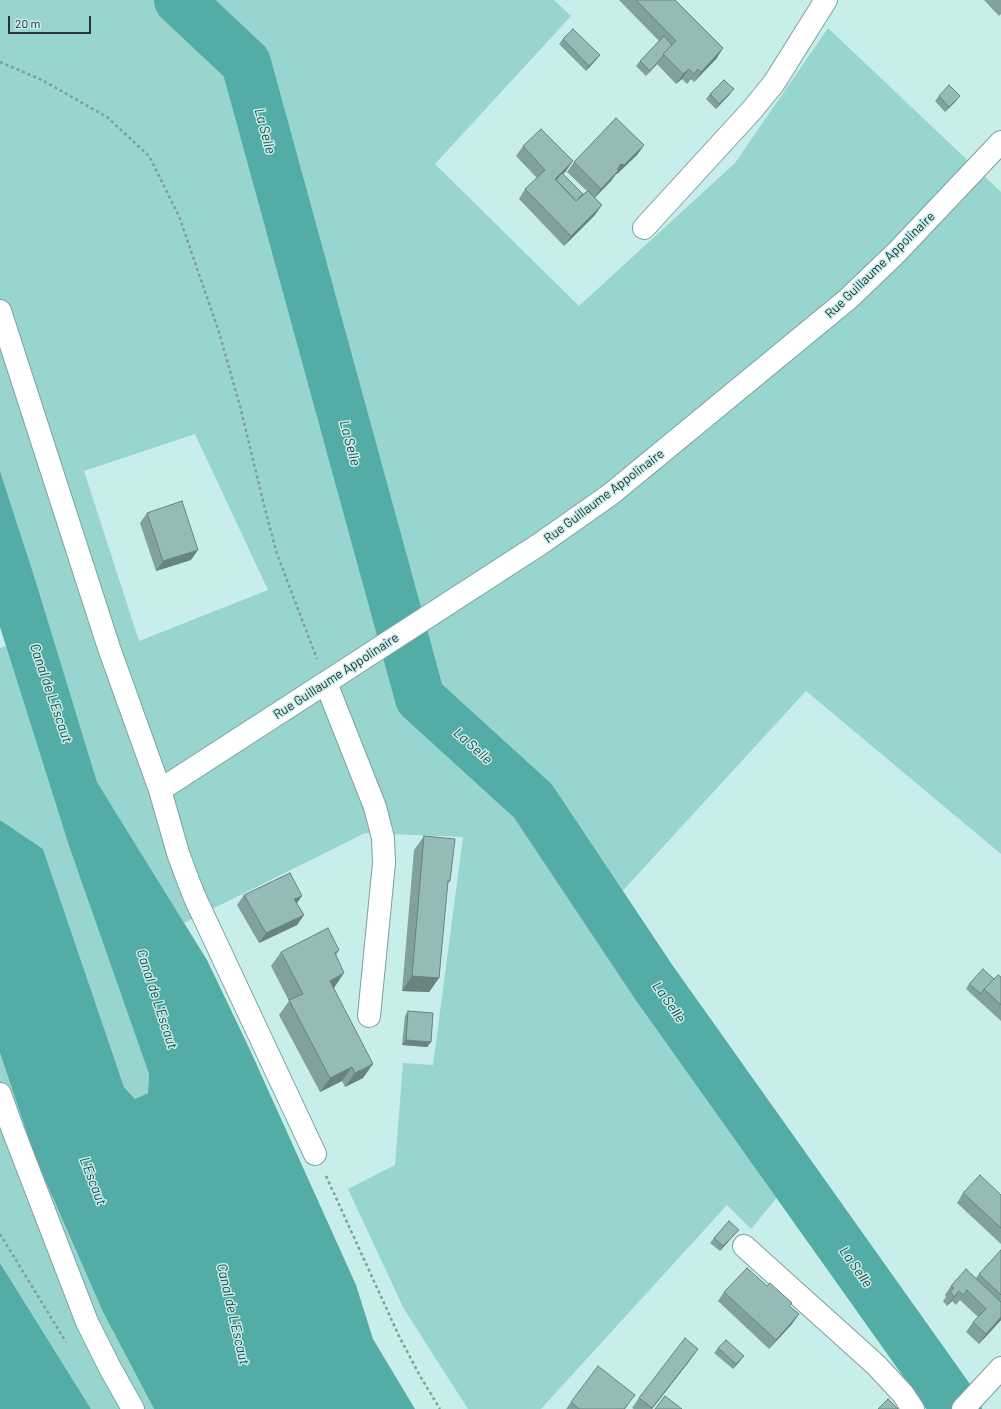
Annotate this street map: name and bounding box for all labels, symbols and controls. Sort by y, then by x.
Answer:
scale bar [10,8,93,34]
text: 20 m [15,16,41,30]
water label: La Selle [251,106,279,156]
street label: Rue Guillaume Appolinaire [822,208,938,322]
water label: La Selle [336,418,364,468]
street label: Rue Guillaume Appolinaire [541,446,667,546]
street label: Rue Guillaume Appolinaire [270,630,402,722]
water label: Canal de L'Escaut [26,641,76,745]
water label: La Selle [450,724,496,768]
water label: Canal de L'Escaut [133,947,181,1051]
water label: La Selle [649,978,689,1026]
water label: L'Escaut [76,1154,110,1208]
water label: La Selle [836,1243,876,1291]
water label: Canal de L'Escaut [213,1262,253,1366]

